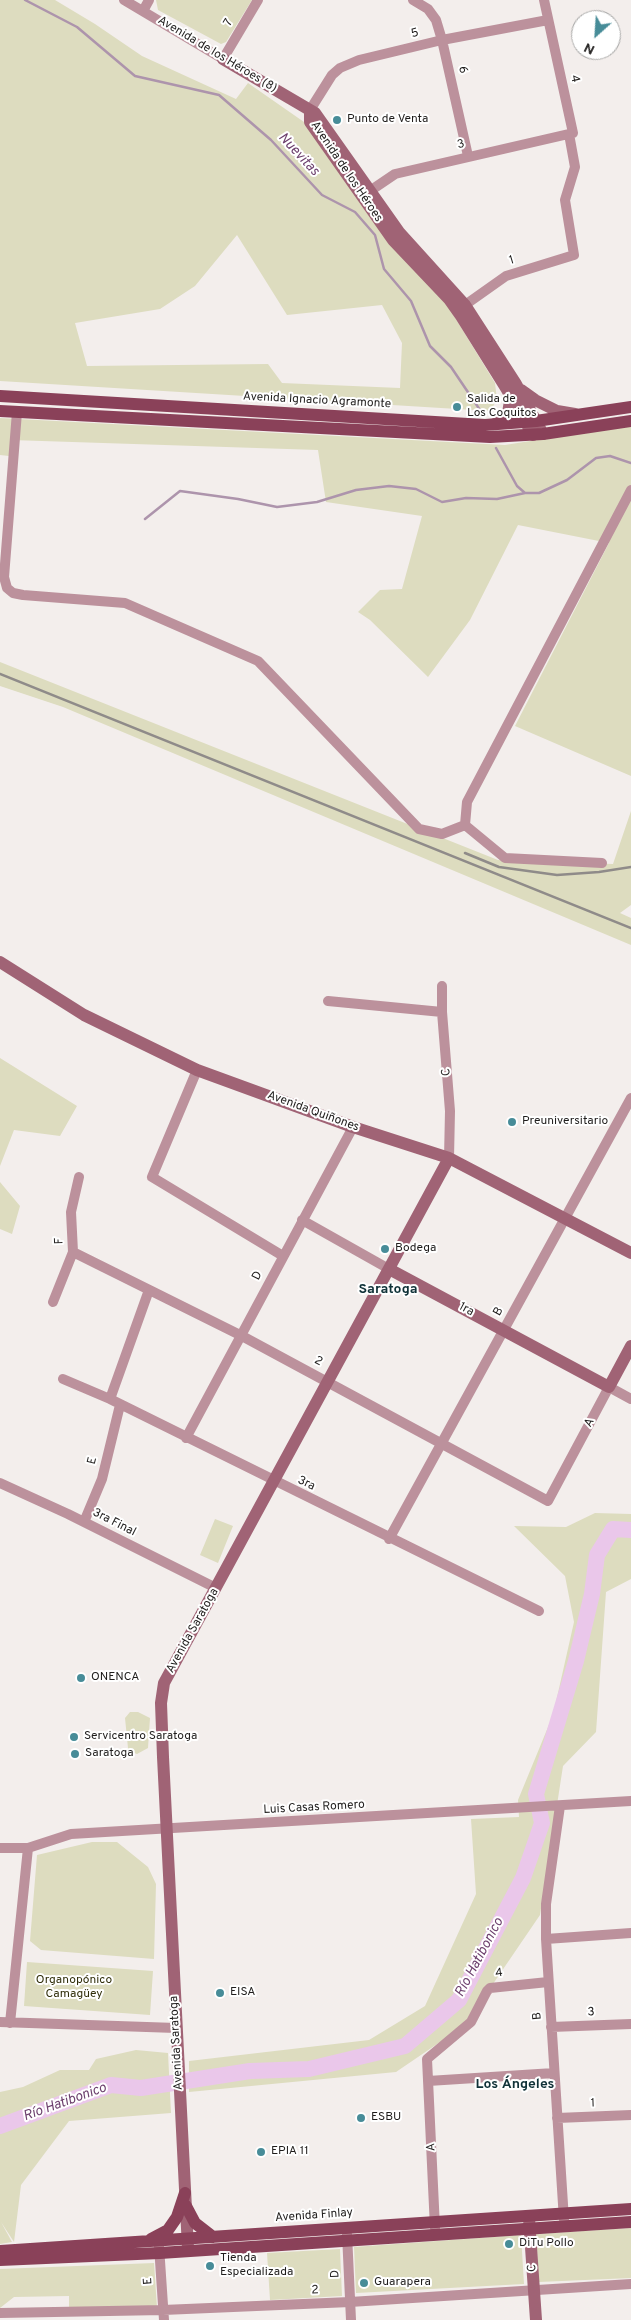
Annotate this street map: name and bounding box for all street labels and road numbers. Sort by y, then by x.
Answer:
street label: Avenida de los Héroes (8) [155,14,279,96]
street label: 7 [221,17,237,29]
street label: 5 [410,26,420,42]
street label: 6 [454,65,470,75]
street label: 4 [566,74,582,84]
street label: Avenida de los Héroes [307,119,385,225]
street label: 3 [456,137,466,153]
street label: 1 [508,253,516,269]
street label: Avenida Ignacio Agramonte [243,390,391,412]
street label: C [439,1068,455,1076]
street label: Avenida Quiñones [265,1089,361,1135]
street label: F [53,1237,67,1245]
street label: D [250,1269,266,1283]
street label: 1ra [456,1300,476,1320]
street label: B [491,1305,507,1319]
street label: 2 [311,1354,325,1370]
street label: A [582,1416,598,1430]
street label: E [85,1456,101,1466]
street label: 3ra [295,1474,317,1494]
street label: 3ra Final [90,1506,138,1540]
street label: Avenida Saratoga [164,1586,222,1676]
street label: Luis Casas Romero [263,1798,365,1818]
street label: 4 [494,1966,504,1982]
street label: Avenida Saratoga [167,1995,187,2091]
street label: 3 [587,2006,595,2020]
street label: B [531,2012,545,2020]
street label: 1 [591,2097,595,2111]
street label: A [425,2143,439,2151]
street label: Avenida Finlay [274,2206,354,2226]
street label: C [526,2264,540,2272]
street label: D [329,2270,343,2278]
street label: E [142,2277,156,2285]
street label: 2 [311,2284,319,2298]

